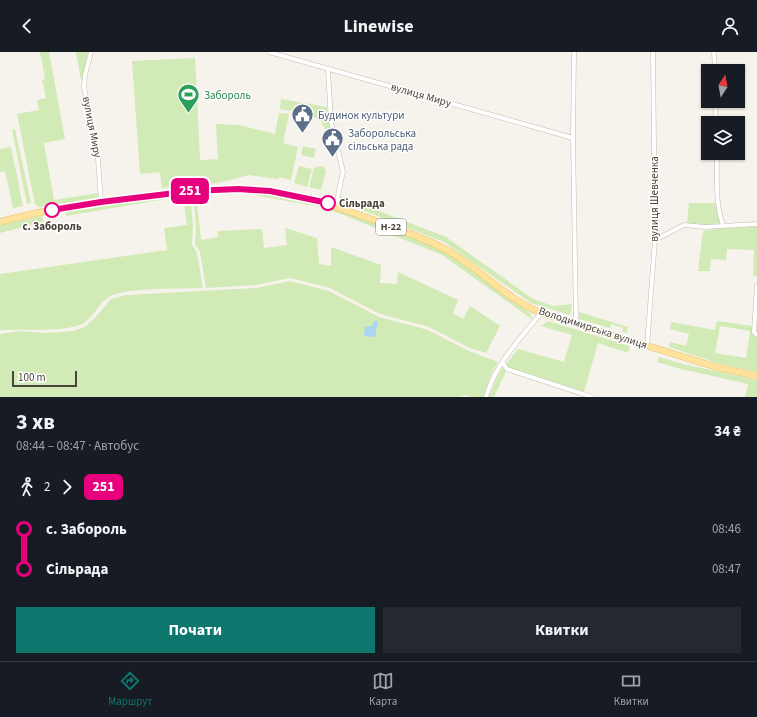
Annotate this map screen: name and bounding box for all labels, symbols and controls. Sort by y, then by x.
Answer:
text: Linewise [343,14,414,39]
icon: back [16,15,38,37]
icon: person [719,15,741,37]
north arrow [701,64,745,108]
map controls [701,64,745,160]
street label: вулиця Миру [389,79,453,111]
sports icon: Забороль [176,82,202,115]
place label: Забороль [204,88,251,103]
street label: вулиця Миру [79,95,105,159]
public building icon: Будинок культури [290,102,316,135]
place label: Будинок культури [318,108,404,123]
button: layers [701,116,745,160]
public building icon: Заборольська сільська рада [320,126,346,159]
place label: Заборольська сільська рада [348,126,416,154]
street label: вулиця Шевченка [647,156,662,242]
line badge: 251 [167,178,213,204]
text: 251 [179,181,201,201]
marker: Сільрада [320,195,336,211]
place label: Сільрада [339,196,385,211]
marker: с. Забороль [44,202,60,218]
place label: с. Забороль [22,219,82,234]
road number: Н-22 [376,219,406,235]
street label: Володимирська вулиця [537,303,649,353]
scale bar [12,369,77,388]
text: 100 m [18,370,46,385]
text: 3 хв [16,406,55,438]
text: 34 ₴ [714,421,741,442]
text: 08:44 – 08:47 · Автобус [16,437,139,455]
icon: walk [16,476,38,498]
icon: forward [56,476,78,498]
text: 251 [92,477,115,497]
text: 2 [44,478,50,496]
text: с. Забороль [46,519,127,540]
text: 08:46 [712,520,741,538]
text: Сільрада [46,559,108,580]
text: 08:47 [712,560,741,578]
button: Почати [16,607,375,653]
button: Квитки [383,607,741,653]
tab: Маршрут [108,670,152,709]
tab: Карта [369,670,397,709]
tab: Квитки [614,670,649,709]

